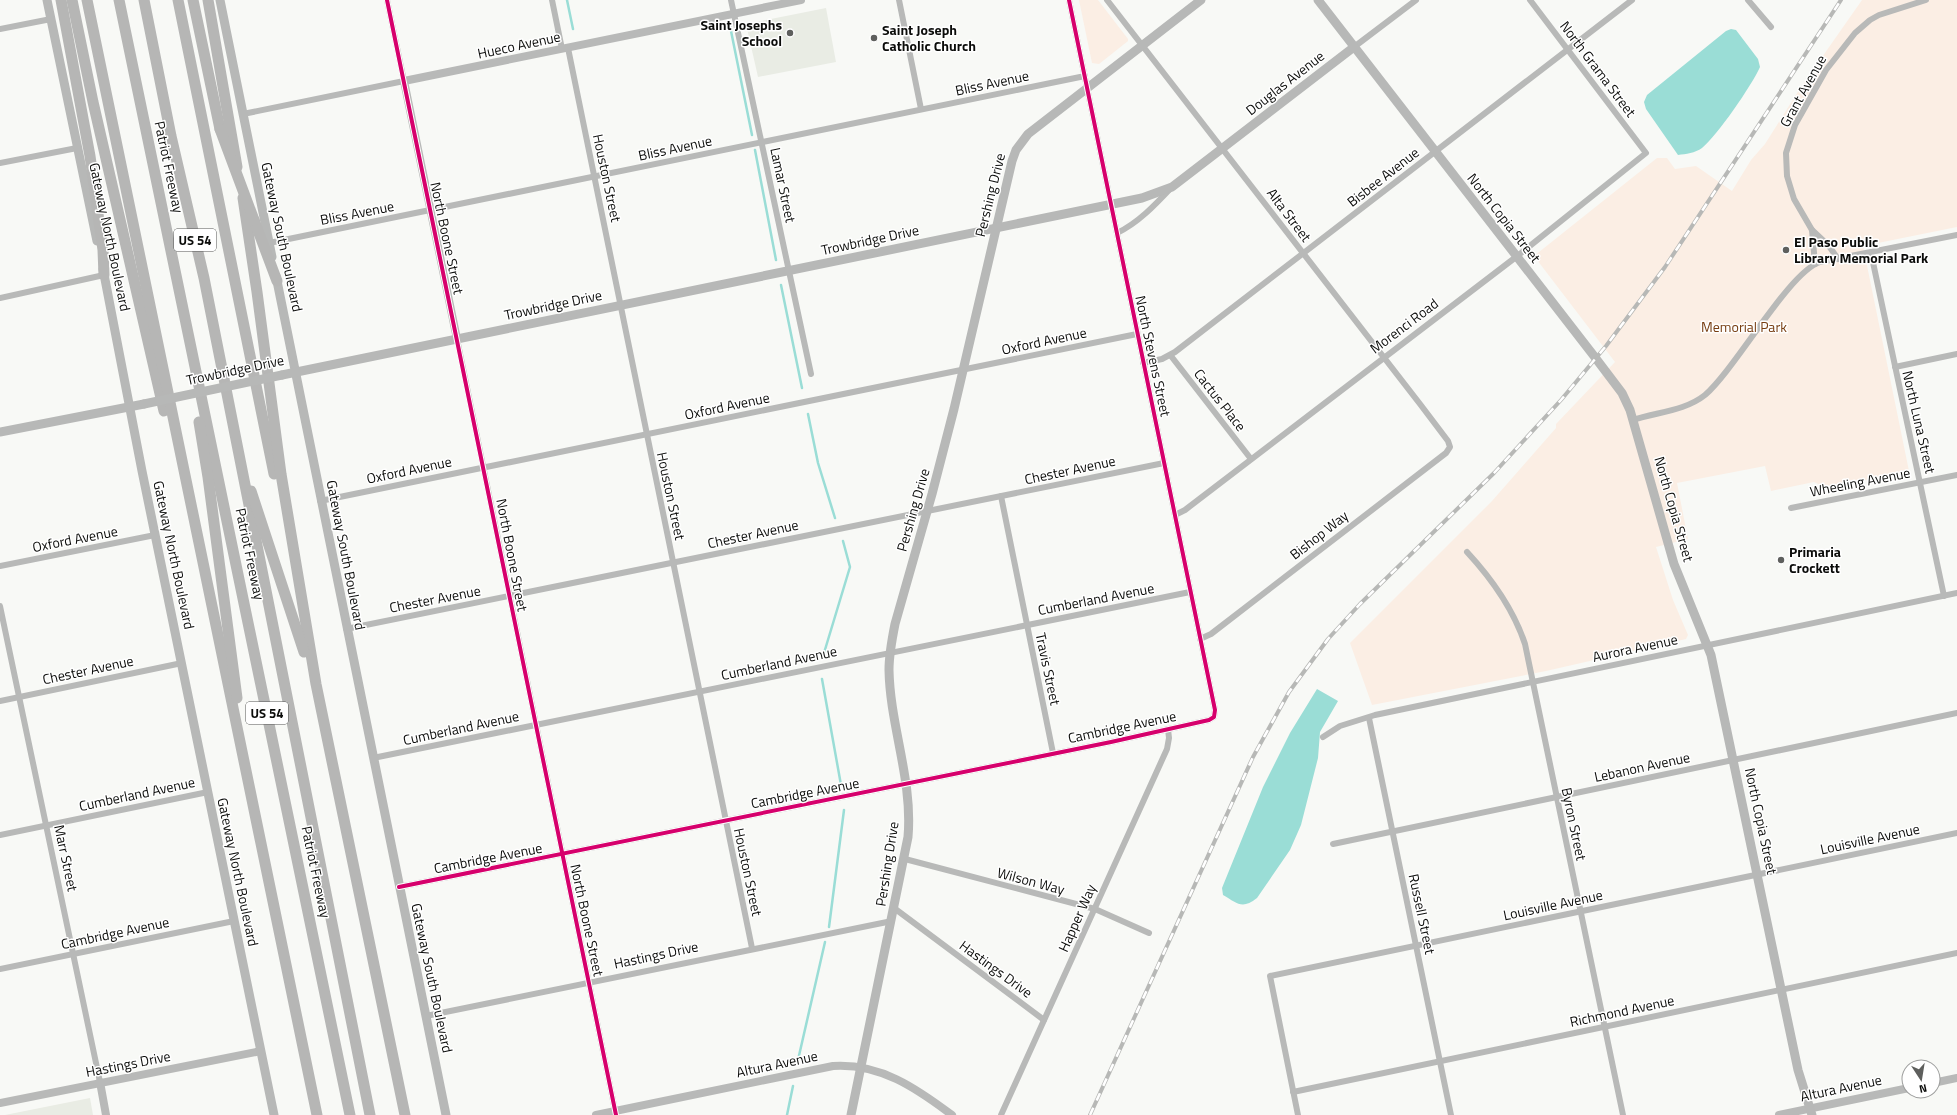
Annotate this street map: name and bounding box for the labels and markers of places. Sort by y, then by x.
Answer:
place label: Saint Josephs School [700,14,782,51]
place label: Saint Joseph Catholic Church [882,19,976,56]
marker: Saint Josephs School [785,28,795,38]
marker: Saint Joseph Catholic Church [869,33,879,43]
place label: El Paso Public Library Memorial Park [1794,231,1929,268]
marker: El Paso Public Library Memorial Park [1781,245,1791,255]
place label: Primaria Crockett [1789,541,1841,578]
marker: Primaria Crockett [1776,555,1786,565]

